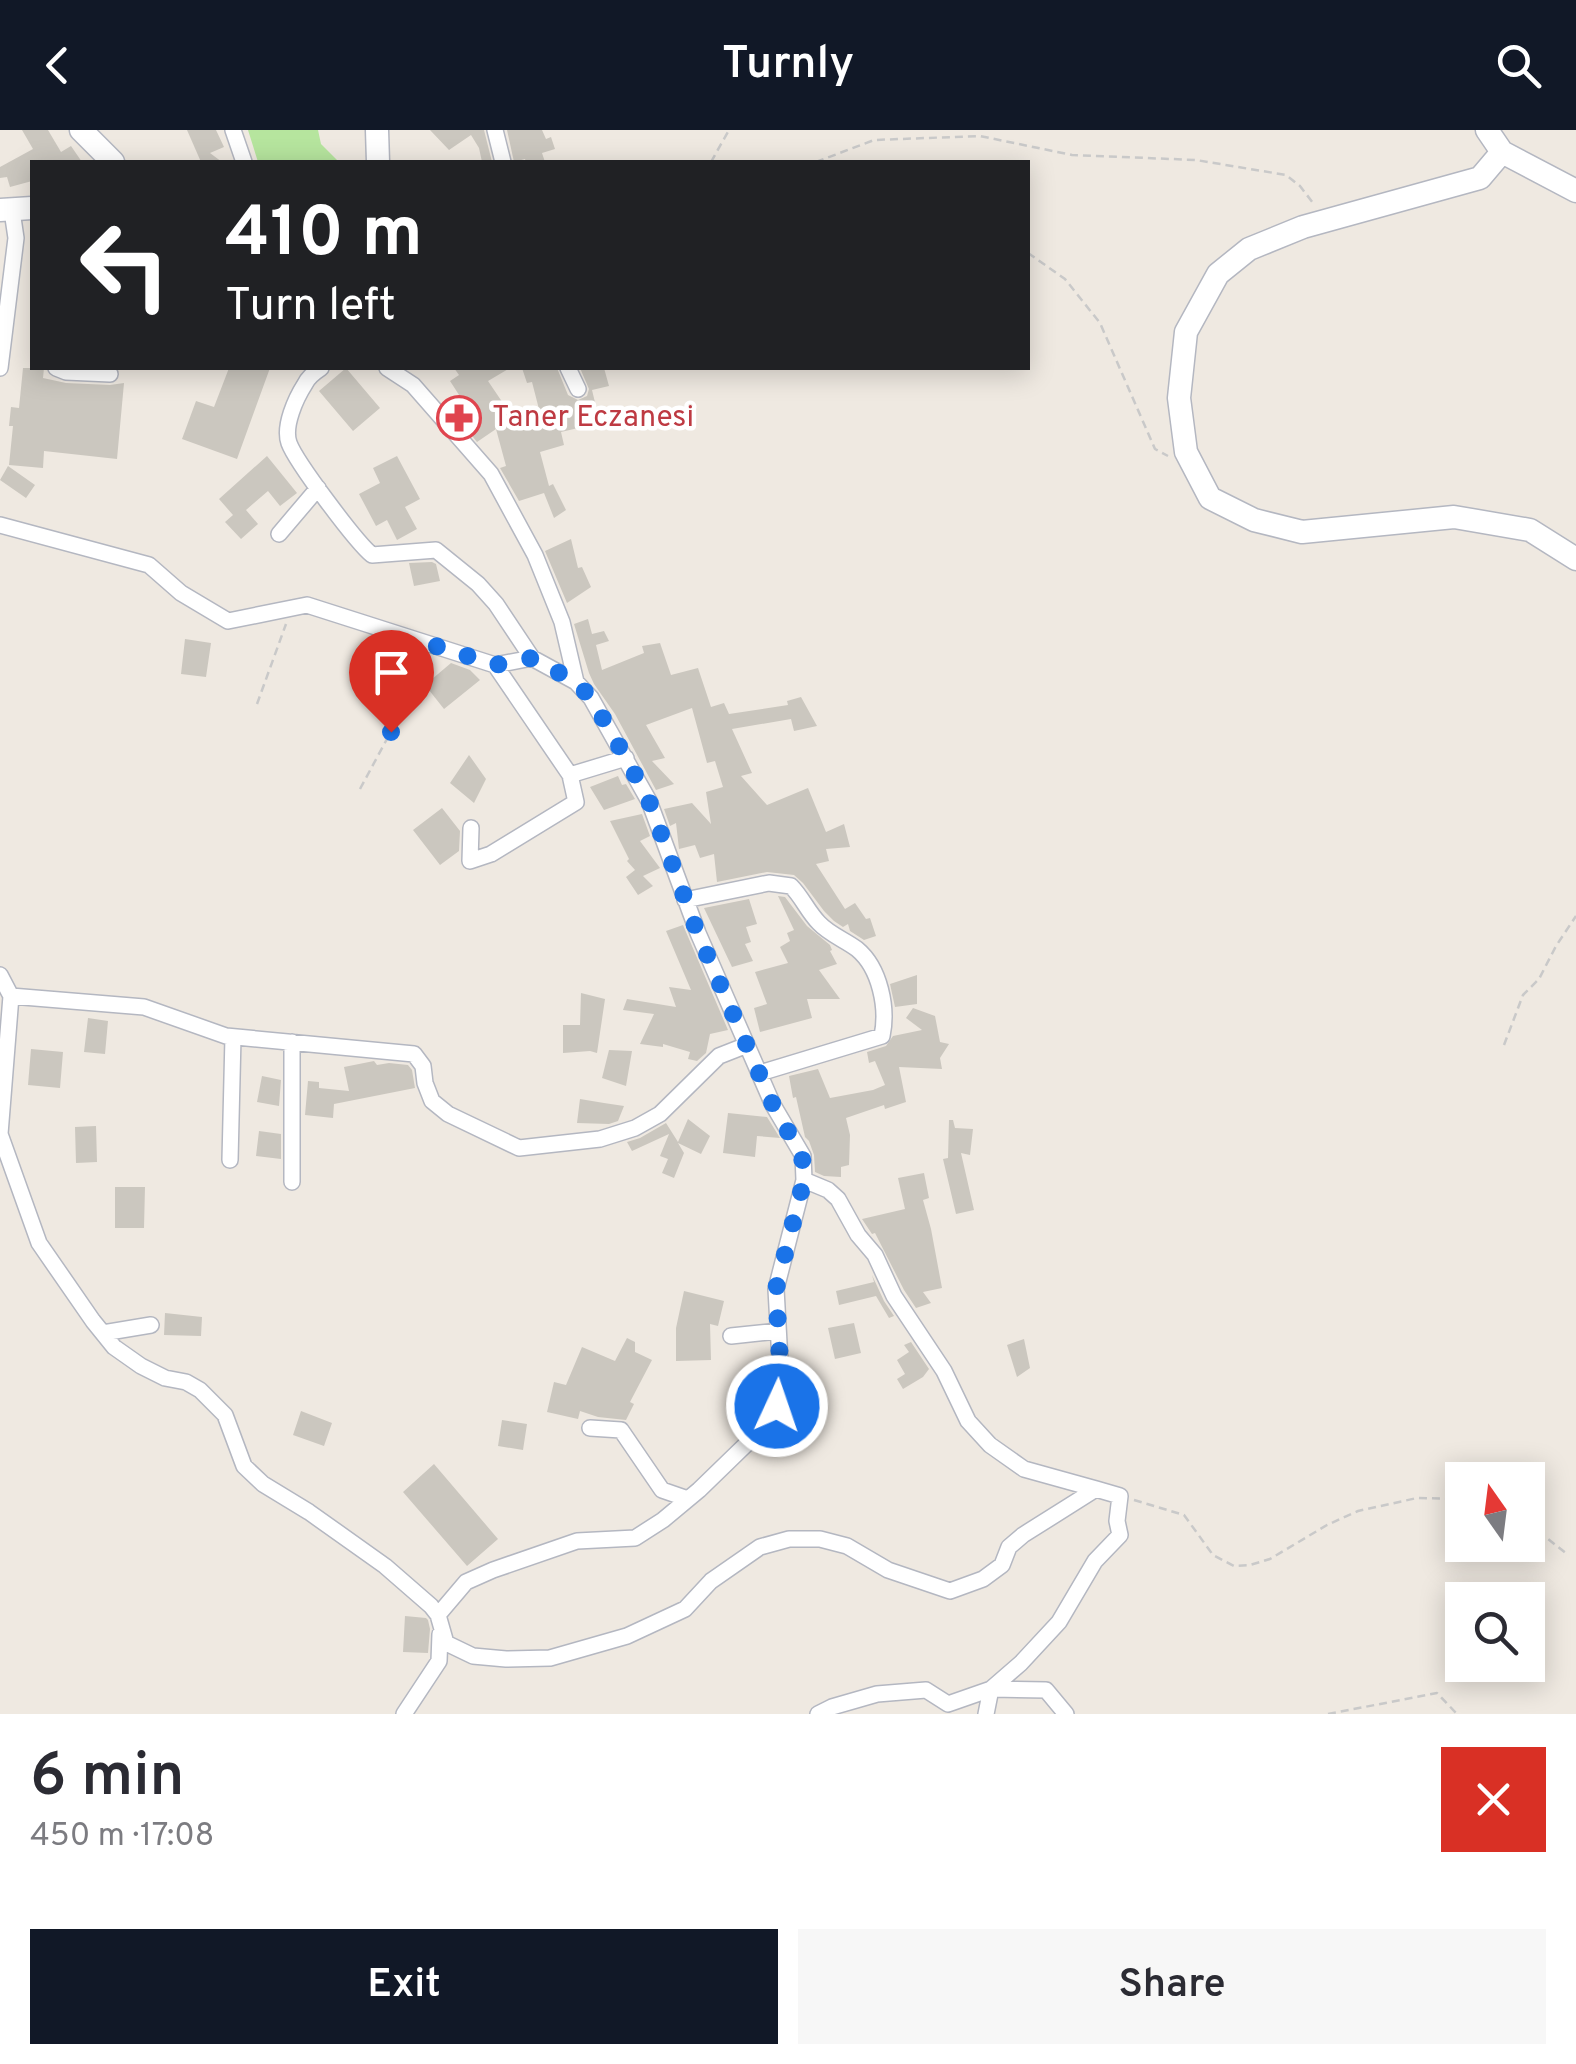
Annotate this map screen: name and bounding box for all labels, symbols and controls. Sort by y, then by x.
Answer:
text: Turnly [722,37,854,94]
icon: back [30,38,85,93]
icon: search [1491,38,1546,93]
text: 410 m [225,192,423,281]
icon: left [60,200,190,330]
text: Turn left [225,279,396,336]
pharmacy icon: Taner Eczanesi [436,395,482,441]
place label: Taner Eczanesi [492,400,694,437]
pin [349,630,434,733]
icon: arrive [364,645,419,700]
position arrow [725,1354,829,1458]
north arrow [1445,1462,1545,1562]
map controls [1445,1462,1545,1682]
button: search [1445,1582,1545,1682]
text: 6 min [30,1741,184,1817]
button: close [1441,1747,1546,1852]
text: 450 m · 17:08 [30,1817,214,1857]
button: Exit [30,1929,778,2044]
button: Share [798,1929,1546,2044]

